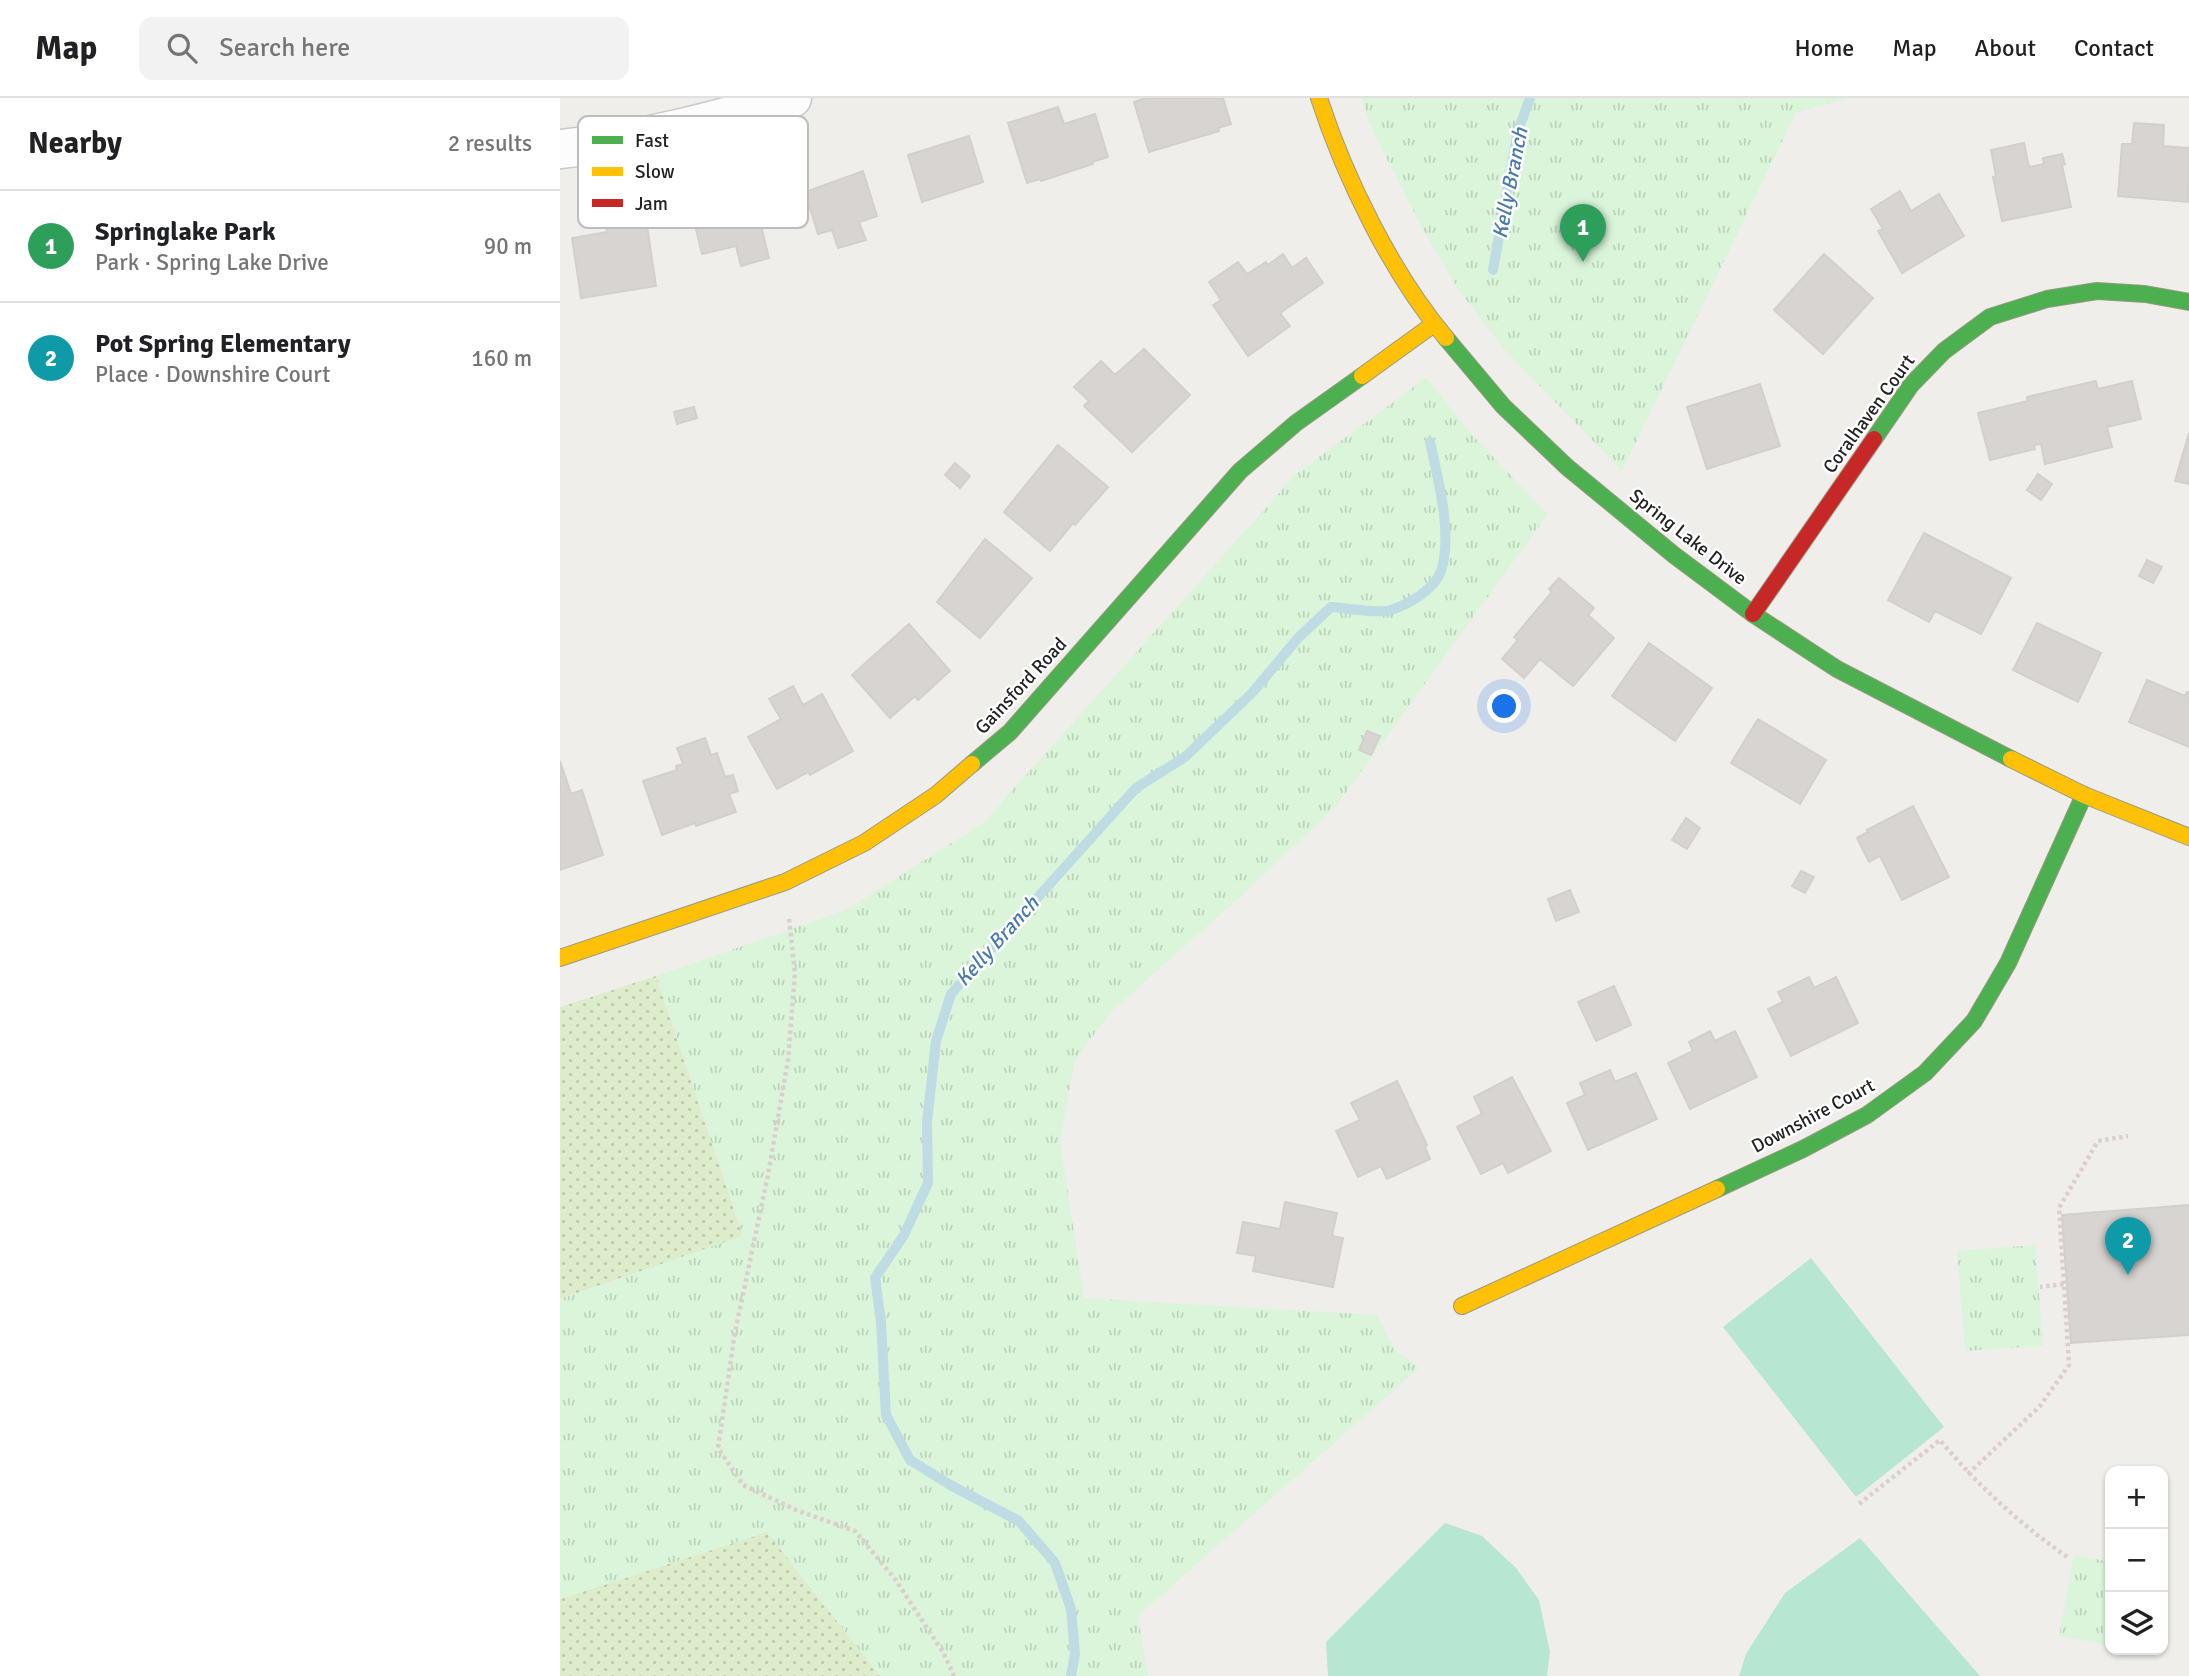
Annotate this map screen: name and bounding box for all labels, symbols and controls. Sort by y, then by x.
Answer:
search box [139,17,629,80]
text: Map [35,28,97,69]
icon: search [163,29,201,67]
text: Search here [219,32,350,64]
text: Home [1794,33,1854,63]
text: Map [1892,33,1937,63]
text: About [1975,33,2036,63]
text: Contact [2074,33,2154,63]
legend [578,116,808,228]
text: Nearby [28,125,122,162]
water label: Kelly Branch [1487,125,1534,241]
text: 2 results [448,129,532,158]
text: Fast [635,129,669,153]
text: Slow [635,160,675,184]
text: Jam [635,192,668,216]
pin: 1 [1560,204,1606,262]
text: Springlake Park [95,216,276,248]
text: 1 [45,232,57,261]
text: 90 m [484,232,532,261]
text: Park · Spring Lake Drive [95,248,329,277]
text: Pot Spring Elementary [95,328,351,360]
text: 2 [45,344,57,373]
text: 160 m [471,344,532,373]
street label: Coralhaven Court [1818,350,1920,478]
text: Place · Downshire Court [95,360,330,389]
street label: Spring Lake Drive [1625,484,1751,590]
street label: Gainsford Road [970,633,1072,739]
your location [1487,689,1521,723]
water label: Kelly Branch [950,890,1045,991]
street label: Downshire Court [1747,1073,1879,1158]
pin: 2 [2105,1217,2151,1275]
map controls [2105,1466,2168,1655]
button: + [2105,1466,2168,1529]
button: − [2105,1529,2168,1592]
button: layers [2105,1592,2168,1655]

